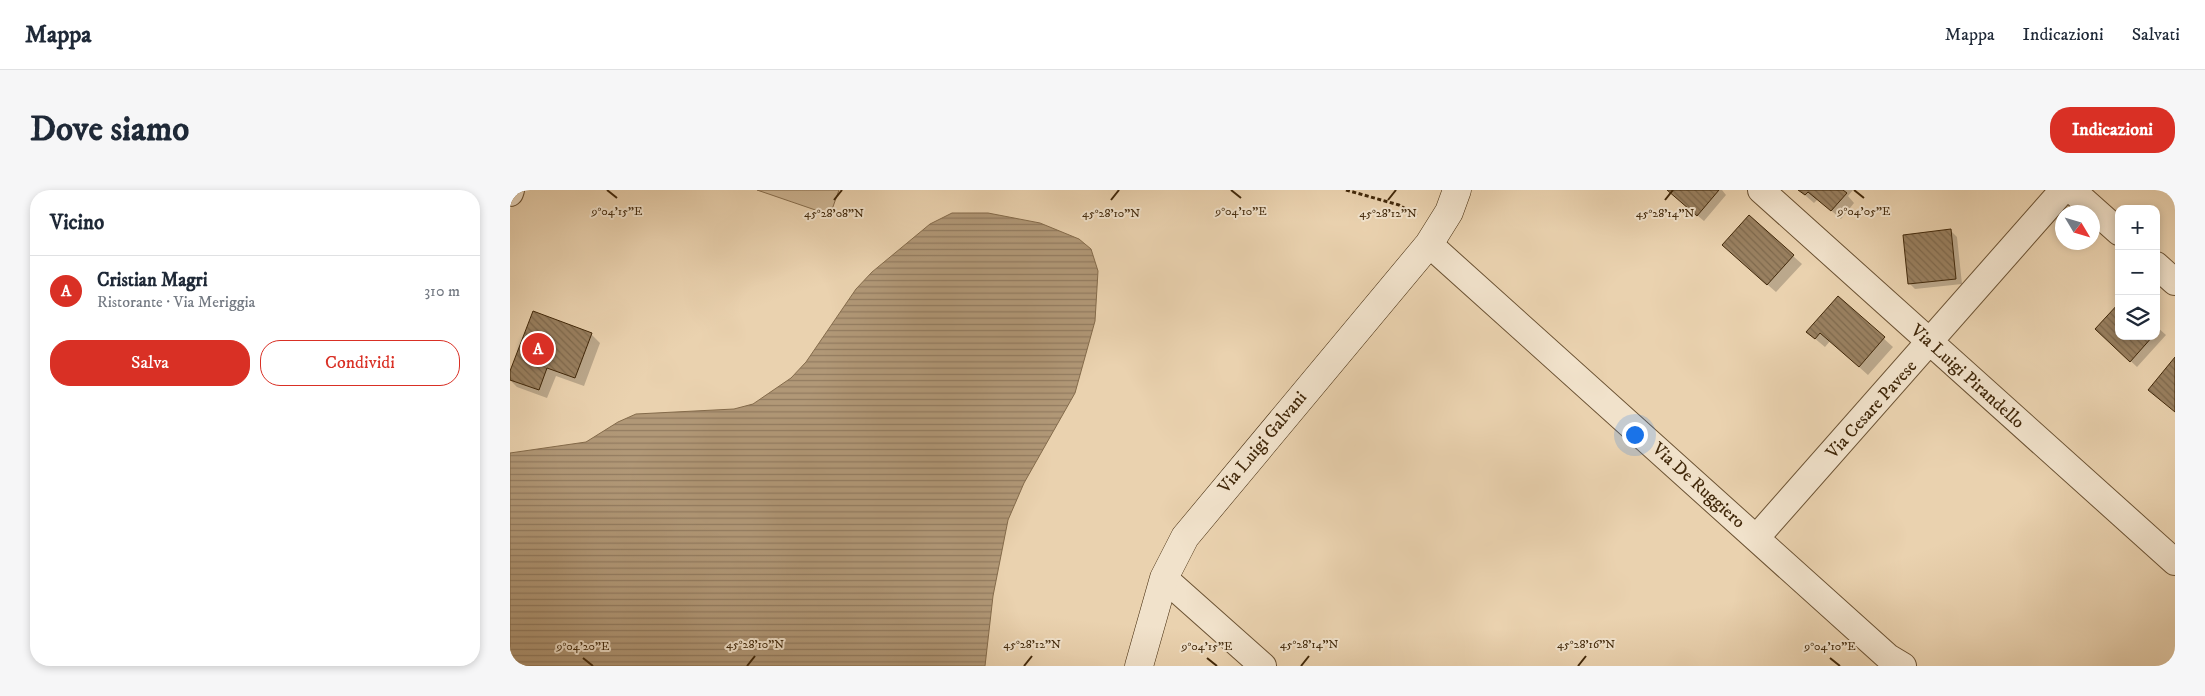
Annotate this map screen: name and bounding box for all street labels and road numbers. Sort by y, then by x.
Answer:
street label: Via Luigi Pirandello [1905,319,2029,434]
street label: Via Cesare Pavese [1821,356,1922,464]
street label: Via Luigi Galvani [1213,387,1312,499]
street label: Via De Ruggiero [1646,437,1750,534]

